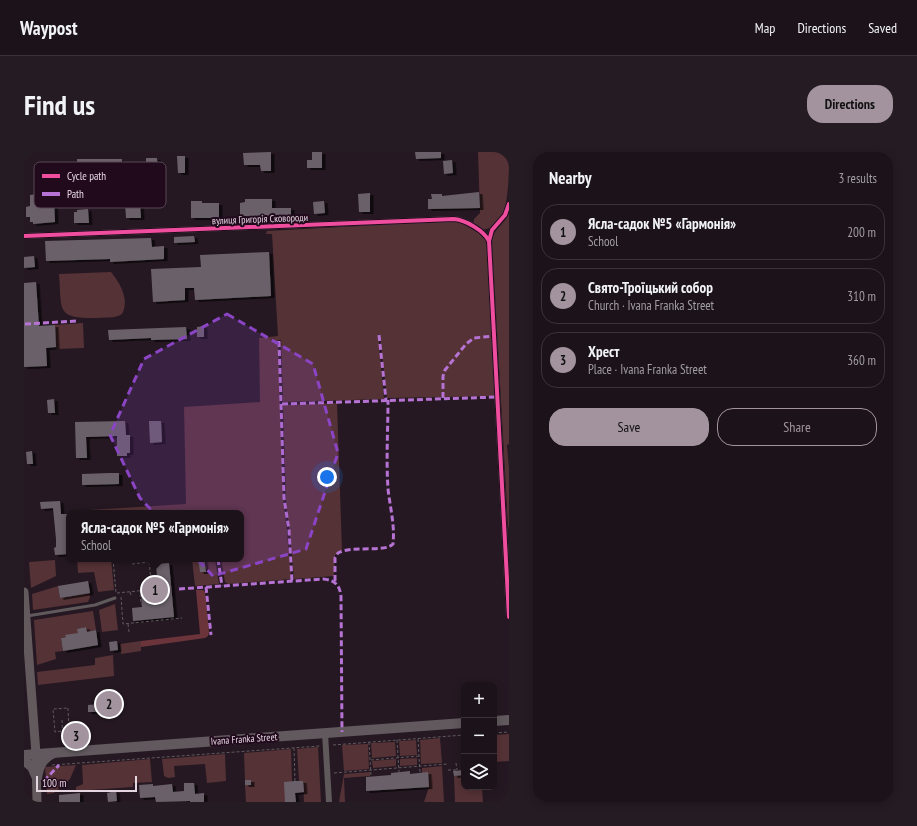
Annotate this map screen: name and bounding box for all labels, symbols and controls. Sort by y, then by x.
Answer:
text: Waypost [20,16,77,40]
text: Map [755,19,775,37]
text: Directions [797,19,846,37]
text: Saved [868,19,897,37]
button: Directions [807,85,893,123]
text: Find us [24,86,95,123]
legend [34,162,166,208]
text: Nearby [549,167,592,189]
text: Cycle path [67,169,106,183]
text: 3 results [838,170,877,187]
text: Path [67,187,84,201]
street label: вулиця Григорія Сковороди [212,211,308,227]
text: Ясла-садок №5 «Гармонія» [588,214,736,233]
text: 1 [560,224,566,241]
text: 200 m [847,224,876,241]
text: School [588,233,618,250]
text: Свято-Троїцький собор [588,278,713,297]
text: 2 [560,288,566,305]
text: 310 m [847,288,876,305]
text: Church · Ivana Franka Street [588,297,714,314]
text: Хрест [588,342,619,361]
text: 3 [560,352,566,369]
text: 360 m [847,352,876,369]
text: Place · Ivana Franka Street [588,361,707,378]
button: Save [549,408,709,446]
button: Share [717,408,877,446]
your location [317,467,337,487]
popup [66,510,244,562]
text: Ясла-садок №5 «Гармонія» [81,518,229,537]
text: School [81,537,111,554]
pin: 1 [142,575,168,605]
map controls [461,682,497,790]
button: + [461,682,497,718]
pin: 2 [96,689,122,719]
button: − [461,718,497,754]
pin: 3 [63,721,89,751]
street label: Ivana Franka Street [210,730,278,748]
button: layers [461,754,497,790]
scale bar [36,774,137,793]
text: 100 m [42,776,66,790]

